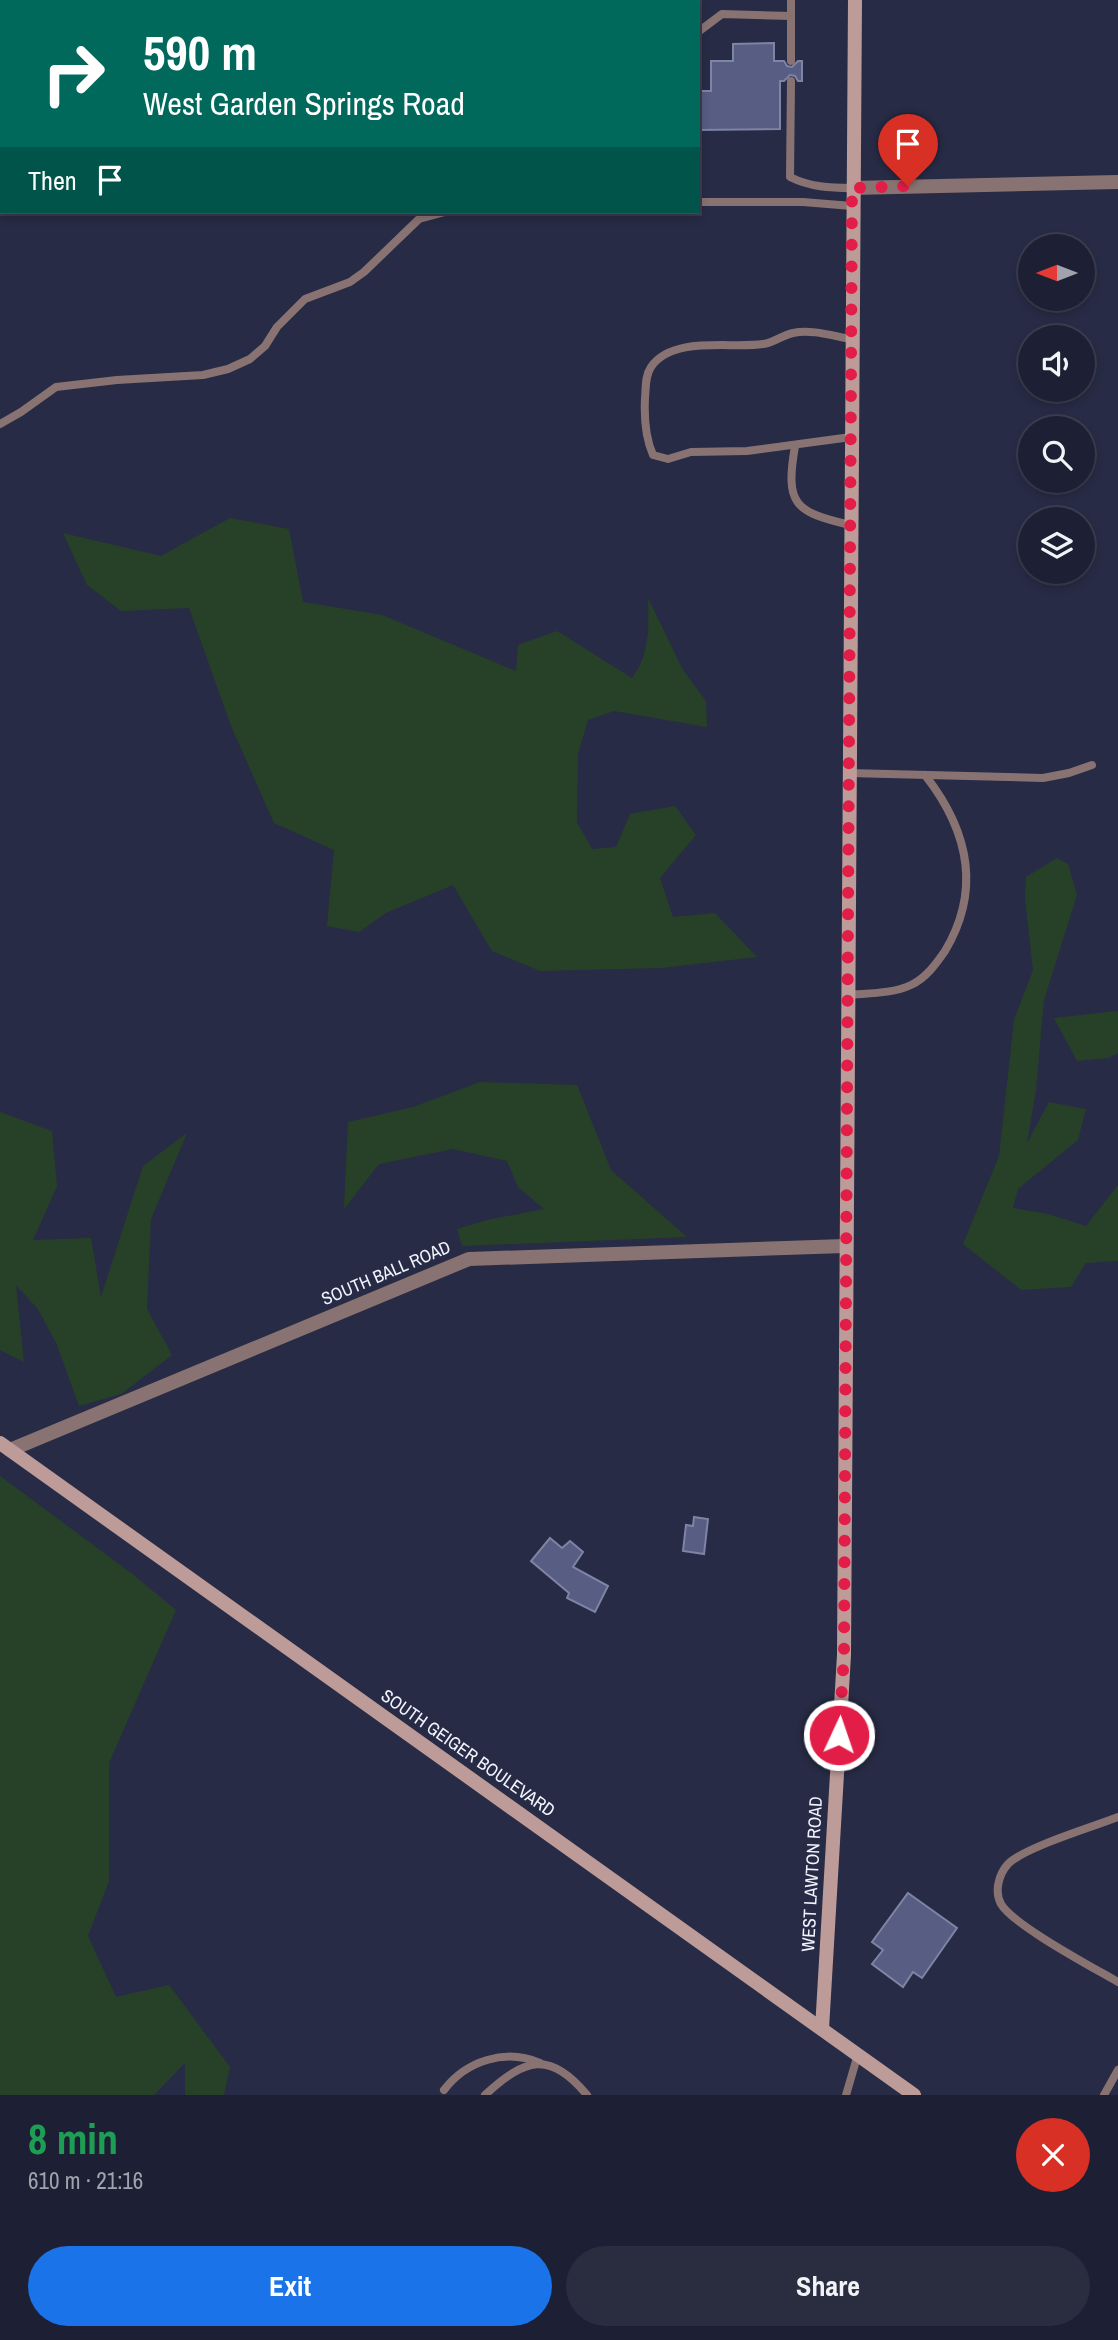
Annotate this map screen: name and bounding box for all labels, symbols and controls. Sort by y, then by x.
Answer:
text: 590 m [143,19,257,85]
icon: right [28,28,119,119]
text: West Garden Springs Road [143,82,465,125]
pin [878,114,938,186]
icon: arrive [889,125,927,163]
icon: arrive [91,161,129,199]
text: Then [28,163,77,198]
north arrow [1018,234,1096,312]
map controls [1018,234,1095,584]
button: sound [1018,325,1095,402]
button: search [1018,416,1095,493]
button: layers [1018,507,1095,584]
street label: SOUTH BALL ROAD [317,1234,454,1311]
street label: SOUTH GEIGER BOULEVARD [376,1683,560,1822]
position arrow [802,1698,876,1772]
street label: WEST LAWTON ROAD [795,1796,828,1952]
text: 8 min [28,2111,118,2167]
button: close [1016,2118,1090,2192]
text: 610 m · 21:16 [28,2165,143,2196]
button: Exit [28,2246,552,2326]
button: Share [566,2246,1090,2326]

